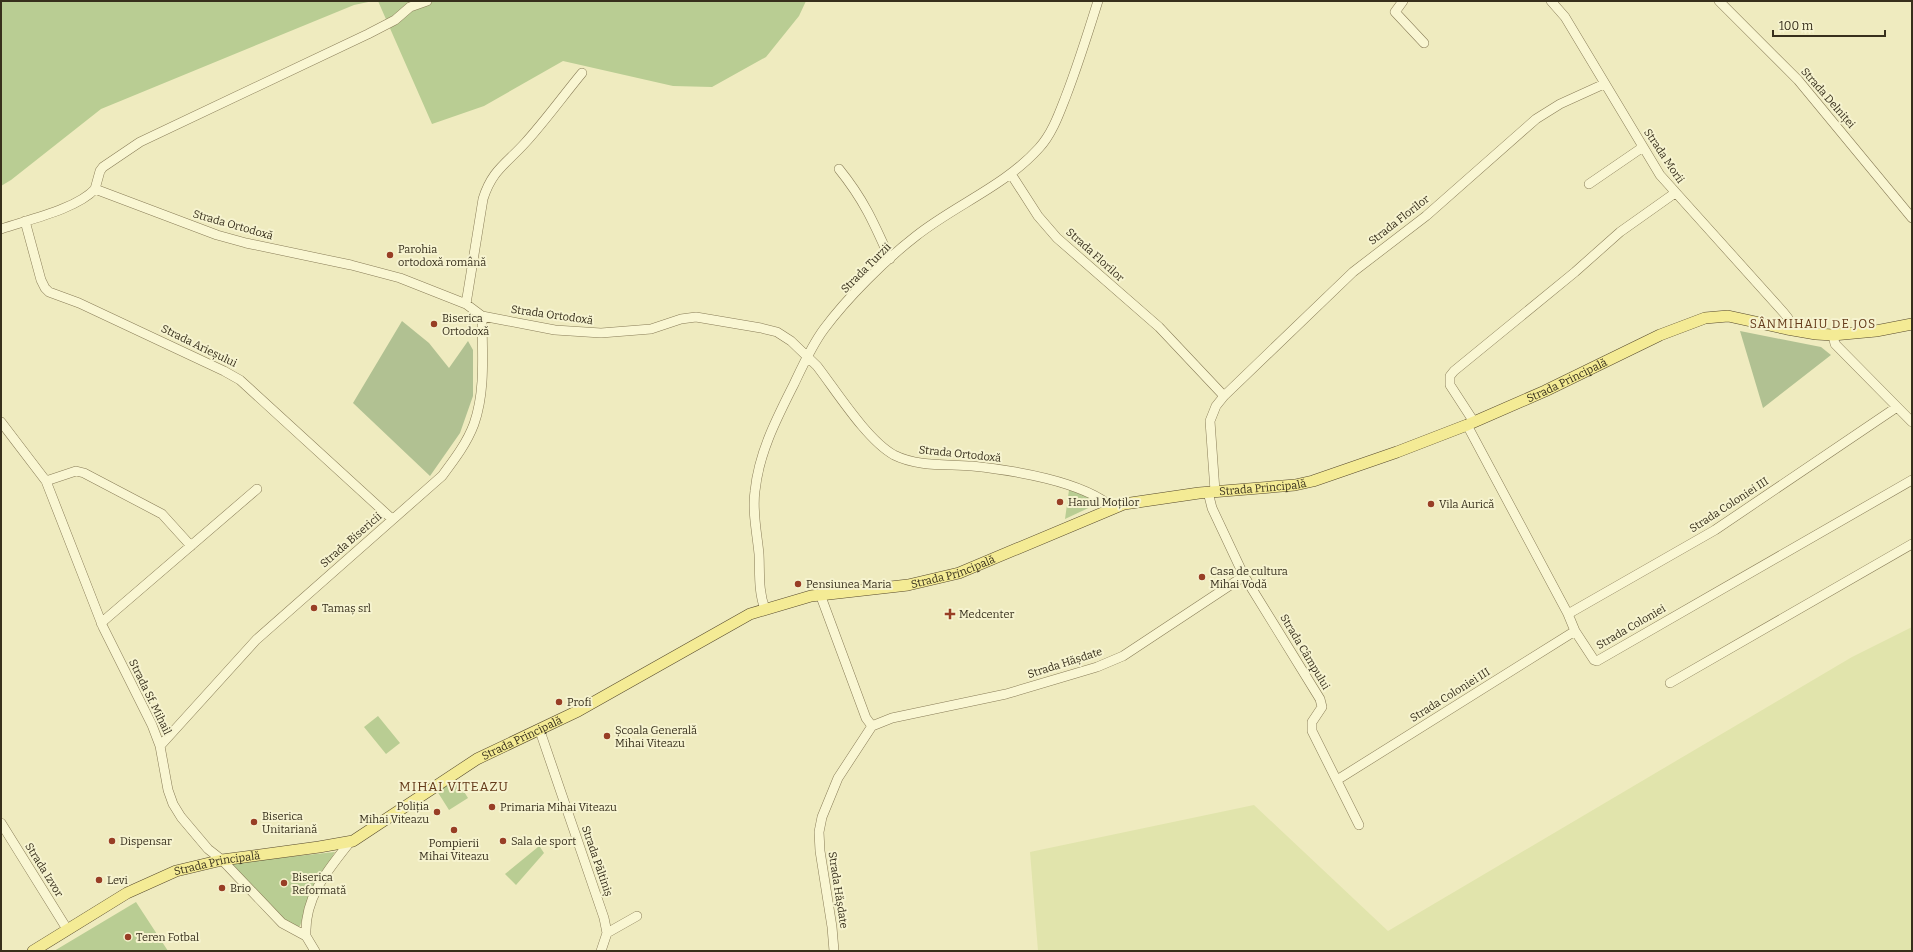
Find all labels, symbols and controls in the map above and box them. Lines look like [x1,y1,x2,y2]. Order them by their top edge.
scale bar [1773,12,1885,38]
text: 100 m [1779,19,1814,33]
street label: Strada Delniței [1798,65,1858,131]
street label: Strada Morii [1641,126,1687,186]
street label: Strada Florilor [1366,192,1432,248]
street label: Strada Ortodoxă [191,207,275,243]
street label: Strada Florilor [1063,226,1127,284]
street label: Strada Turzii [838,240,894,296]
place label: Parohia ortodoxă română [398,243,486,269]
marker: Parohia ortodoxă română [385,250,395,260]
street label: Strada Ortodoxă [510,303,594,327]
place label: Biserica Ortodoxă [442,312,489,338]
district label: SÂNMIHAIU DE JOS [1750,316,1876,331]
marker: Biserica Ortodoxă [429,319,439,329]
street label: Strada Arieșului [159,322,240,370]
street label: Strada Principală [1524,355,1609,405]
street label: Strada Ortodoxă [918,443,1002,465]
street label: Strada Coloniei III [1687,475,1771,535]
street label: Strada Principală [1219,476,1307,498]
place label: Hanul Moților [1068,496,1139,509]
marker: Hanul Moților [1055,497,1065,507]
place label: Vila Aurică [1439,498,1494,511]
marker: Vila Aurică [1426,499,1436,509]
street label: Strada Bisericii [318,509,385,570]
street label: Strada Principală [910,552,997,591]
place label: Casa de cultura Mihai Vodă [1210,565,1288,591]
marker: Casa de cultura Mihai Vodă [1197,572,1207,582]
place label: Pensiunea Maria [806,578,891,591]
marker: Pensiunea Maria [793,579,803,589]
place label: Tamaș srl [322,602,371,615]
street label: Strada Coloniei [1594,602,1669,652]
marker: Tamaș srl [309,603,319,613]
marker: Medcenter [944,608,956,620]
place label: Medcenter [959,608,1014,621]
street label: Strada Câmpului [1277,612,1333,693]
street label: Strada Hășdate [1026,645,1104,681]
street label: Strada Sf. Mihail [126,657,174,737]
street label: Strada Coloniei III [1408,665,1492,725]
place label: Profi [567,696,592,709]
marker: Profi [554,697,564,707]
street label: Strada Principală [479,713,564,762]
place label: Școala Generală Mihai Viteazu [615,724,697,750]
marker: Școala Generală Mihai Viteazu [602,731,612,741]
district label: MIHAI VITEAZU [399,779,509,794]
place label: Poliția Mihai Viteazu [359,800,429,826]
place label: Primaria Mihai Viteazu [500,801,617,814]
marker: Primaria Mihai Viteazu [487,802,497,812]
marker: Poliția Mihai Viteazu [432,807,442,817]
place label: Biserica Unitariană [262,810,317,836]
marker: Biserica Unitariană [249,817,259,827]
street label: Strada Păltiniș [579,824,615,898]
marker: Pompierii Mihai Viteazu [449,825,459,835]
place label: Dispensar [120,835,172,848]
place label: Sala de sport [511,835,576,848]
marker: Dispensar [107,836,117,846]
marker: Sala de sport [498,836,508,846]
place label: Pompierii Mihai Viteazu [419,837,489,863]
street label: Strada Izvor [22,841,66,900]
street label: Strada Principală [173,848,261,878]
street label: Strada Hășdate [825,851,851,929]
place label: Biserica Reformată [292,871,346,897]
place label: Levi [107,874,128,887]
marker: Levi [94,875,104,885]
marker: Biserica Reformată [279,878,289,888]
place label: Brio [230,882,251,895]
marker: Brio [217,883,227,893]
place label: Teren Fotbal [136,931,199,944]
marker: Teren Fotbal [123,932,133,942]

